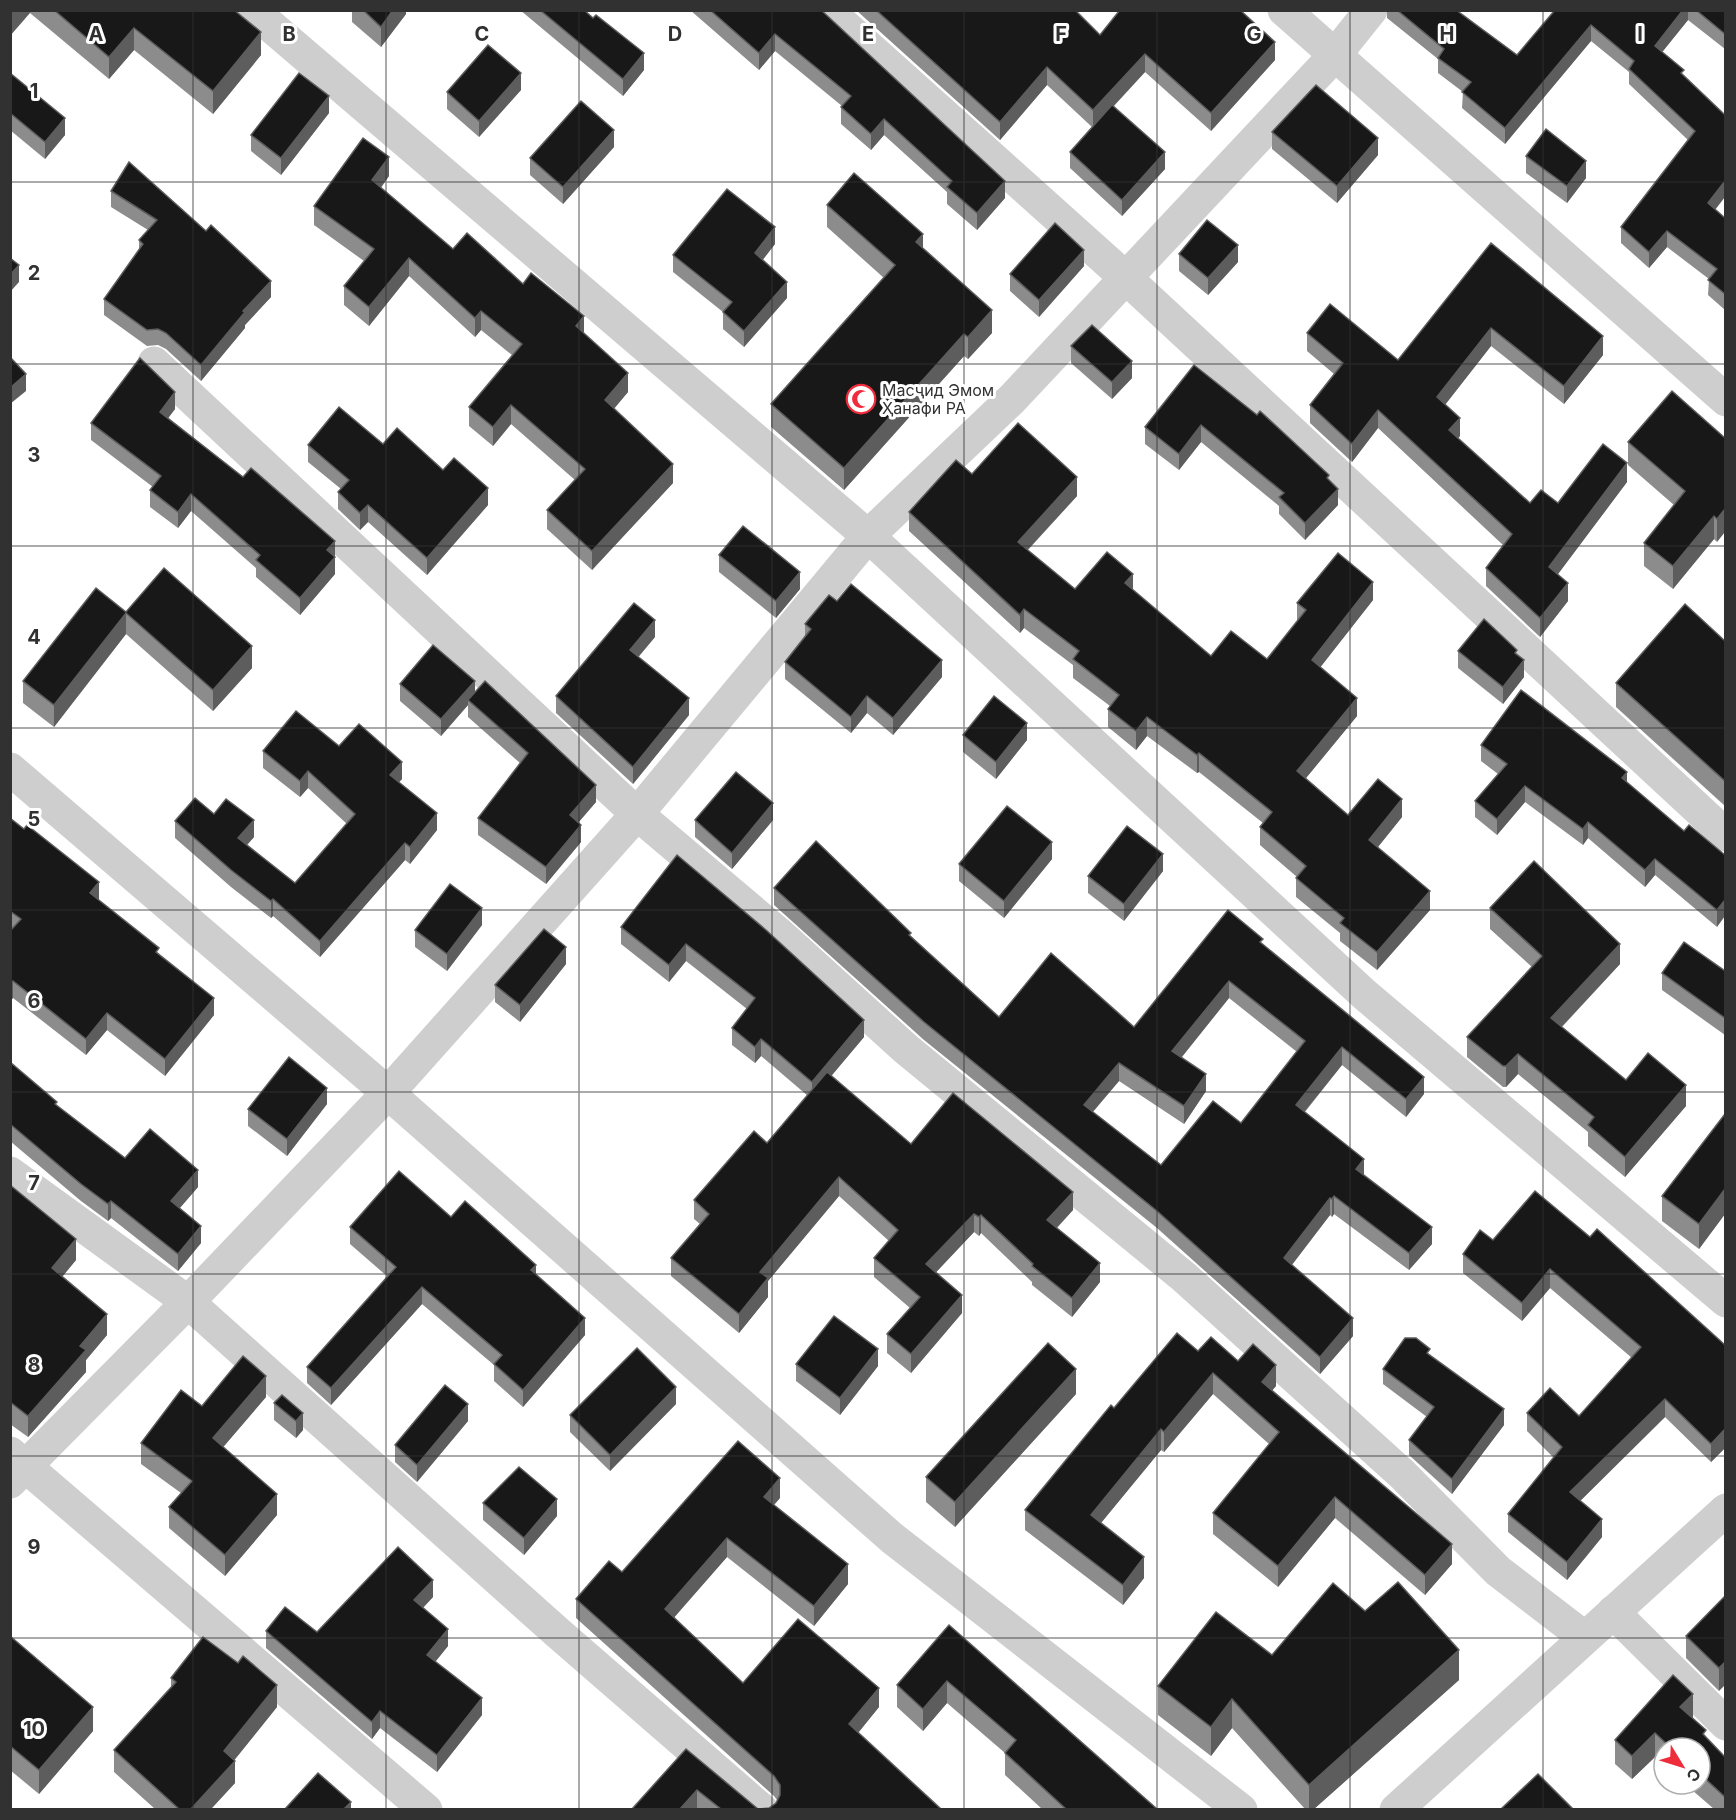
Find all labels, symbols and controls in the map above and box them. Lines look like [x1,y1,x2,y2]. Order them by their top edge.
text: A [89,22,104,46]
text: B [282,22,296,46]
text: C [475,22,489,46]
text: D [668,22,682,46]
text: E [862,22,874,46]
text: F [1055,22,1067,46]
text: G [1246,22,1262,46]
text: H [1440,22,1454,46]
text: I [1637,22,1643,46]
text: 1 [30,79,38,103]
text: 2 [28,261,40,285]
place label: Масҷид Эмом Ҳанафи РА [882,380,994,418]
mosque icon: Масҷид Эмом Ҳанафи РА [845,383,877,415]
text: 3 [28,443,40,467]
text: 4 [27,625,41,649]
text: 5 [28,807,40,831]
text: 6 [28,989,41,1013]
text: 7 [28,1171,40,1195]
text: 8 [27,1353,41,1377]
text: 9 [28,1535,41,1559]
text: 10 [23,1717,45,1741]
north arrow [1652,1736,1712,1796]
text: С [1682,1764,1705,1786]

